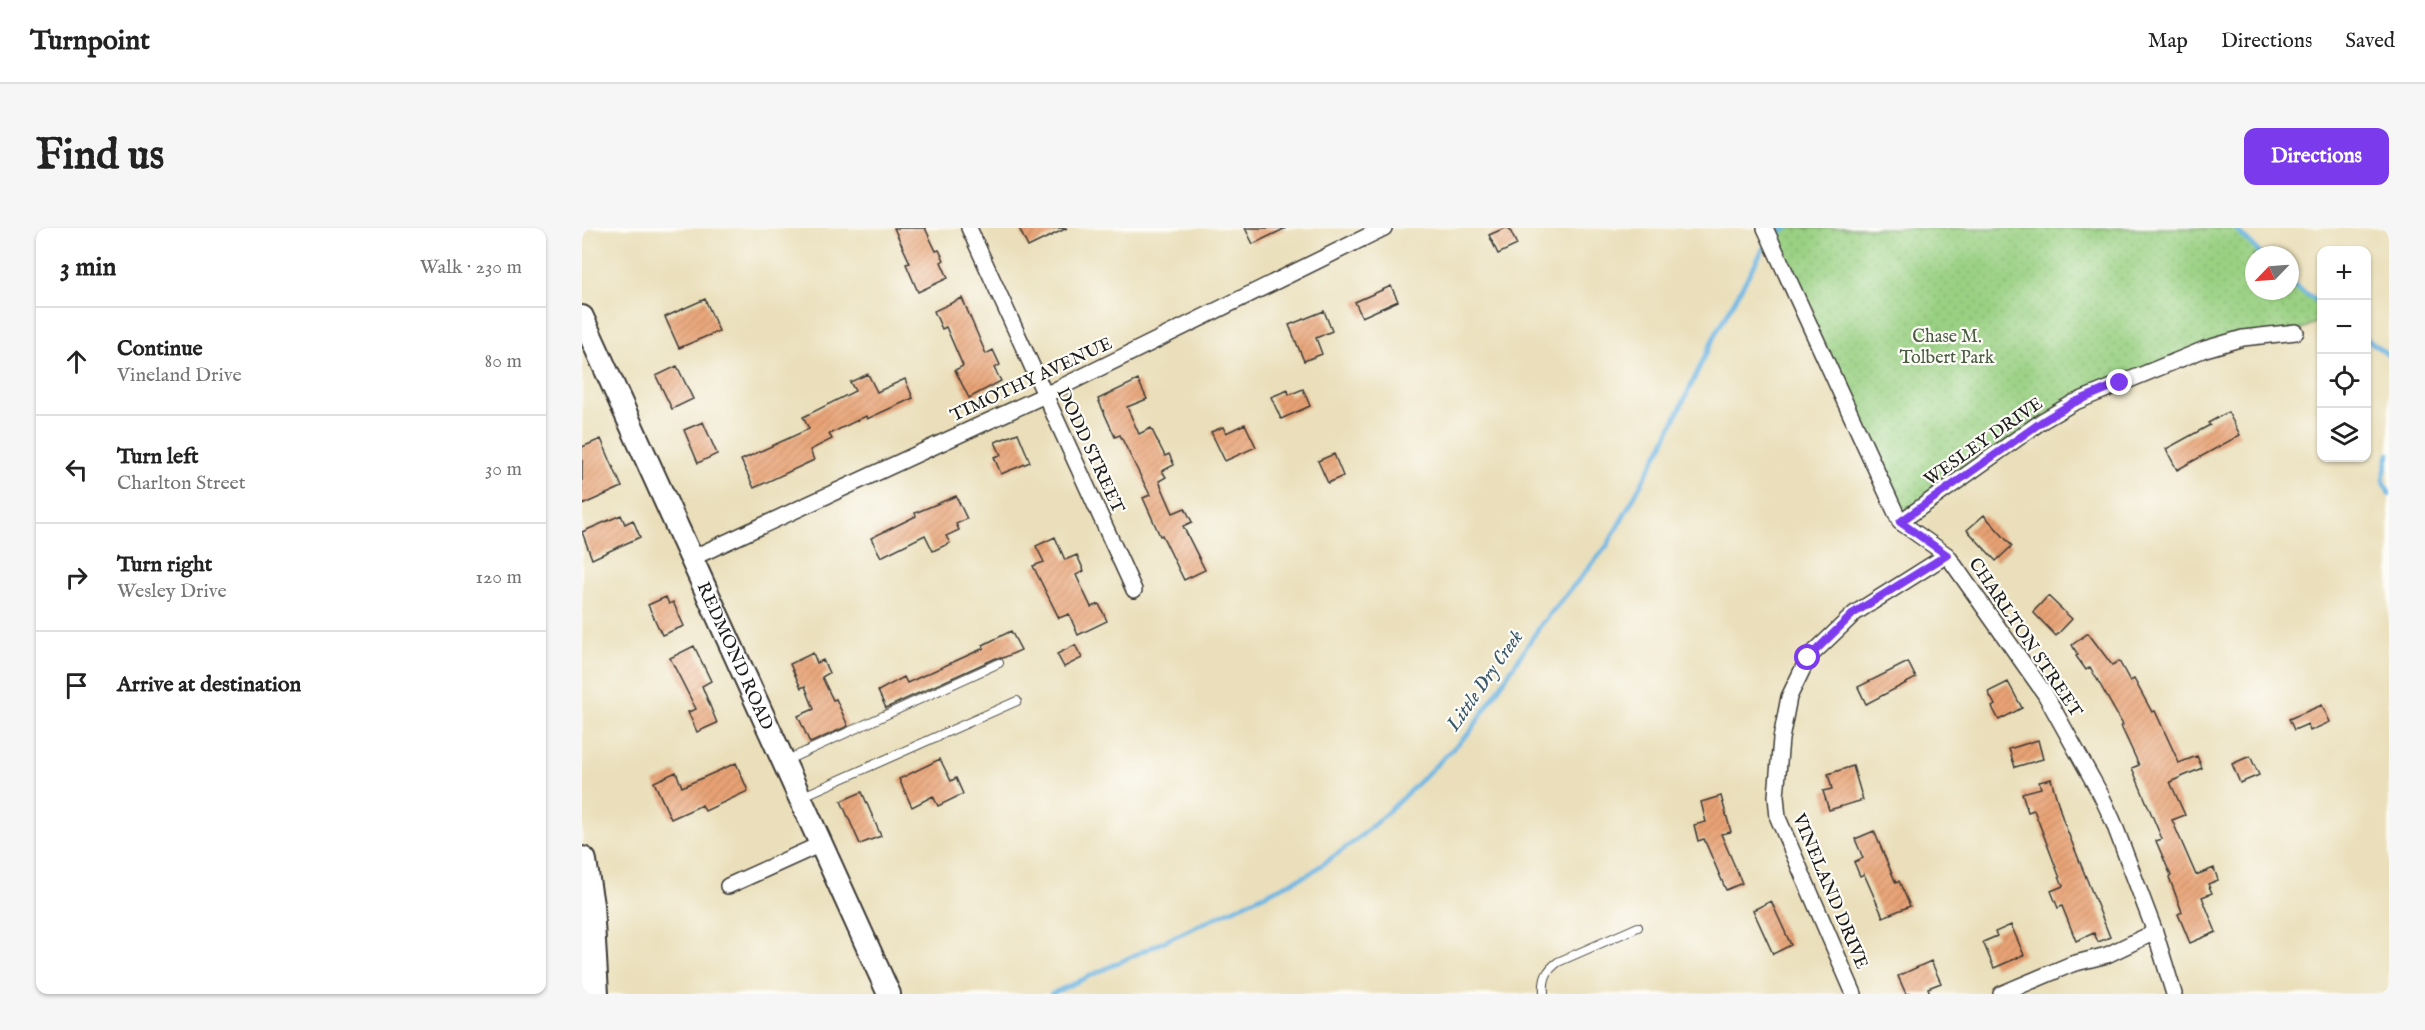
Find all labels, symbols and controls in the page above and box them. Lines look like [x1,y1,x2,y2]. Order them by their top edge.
text: Turnpoint [30,24,150,59]
text: Map [2148,28,2188,55]
text: Directions [2221,28,2312,55]
text: Saved [2345,28,2395,55]
button: Directions [2244,128,2389,185]
text: Find us [36,130,164,183]
north arrow [2245,246,2299,300]
map controls [2317,246,2371,462]
button: + [2317,246,2371,300]
text: 3 min [60,251,116,284]
text: Walk · 230 m [420,255,522,280]
button: − [2317,300,2371,354]
park label: Chase M. Tolbert Park [1900,326,1995,370]
street label: TIMOTHY AVENUE [947,333,1116,428]
text: Continue [117,335,203,363]
icon: ahead [60,345,93,378]
text: 80 m [485,349,522,374]
button: locate [2317,354,2371,408]
text: Vineland Drive [117,363,242,388]
route end [2106,369,2132,395]
street label: DODD STREET [1051,384,1129,517]
street label: WESLEY DRIVE [1920,393,2048,492]
button: layers [2317,408,2371,462]
text: Turn left [117,443,199,471]
icon: left [60,453,93,486]
text: 30 m [485,457,522,482]
text: Charlton Street [117,471,246,496]
text: Turn right [117,551,212,579]
street label: CHARLTON STREET [1963,554,2087,722]
icon: right [60,561,93,594]
text: 120 m [476,565,522,590]
text: Wesley Drive [117,579,227,604]
street label: REDMOND ROAD [691,579,778,734]
water label: Little Dry Creek [1441,626,1529,737]
route start [1794,644,1820,670]
icon: arrive [60,669,93,702]
text: Arrive at destination [117,671,301,699]
street label: VINELAND DRIVE [1786,810,1873,973]

